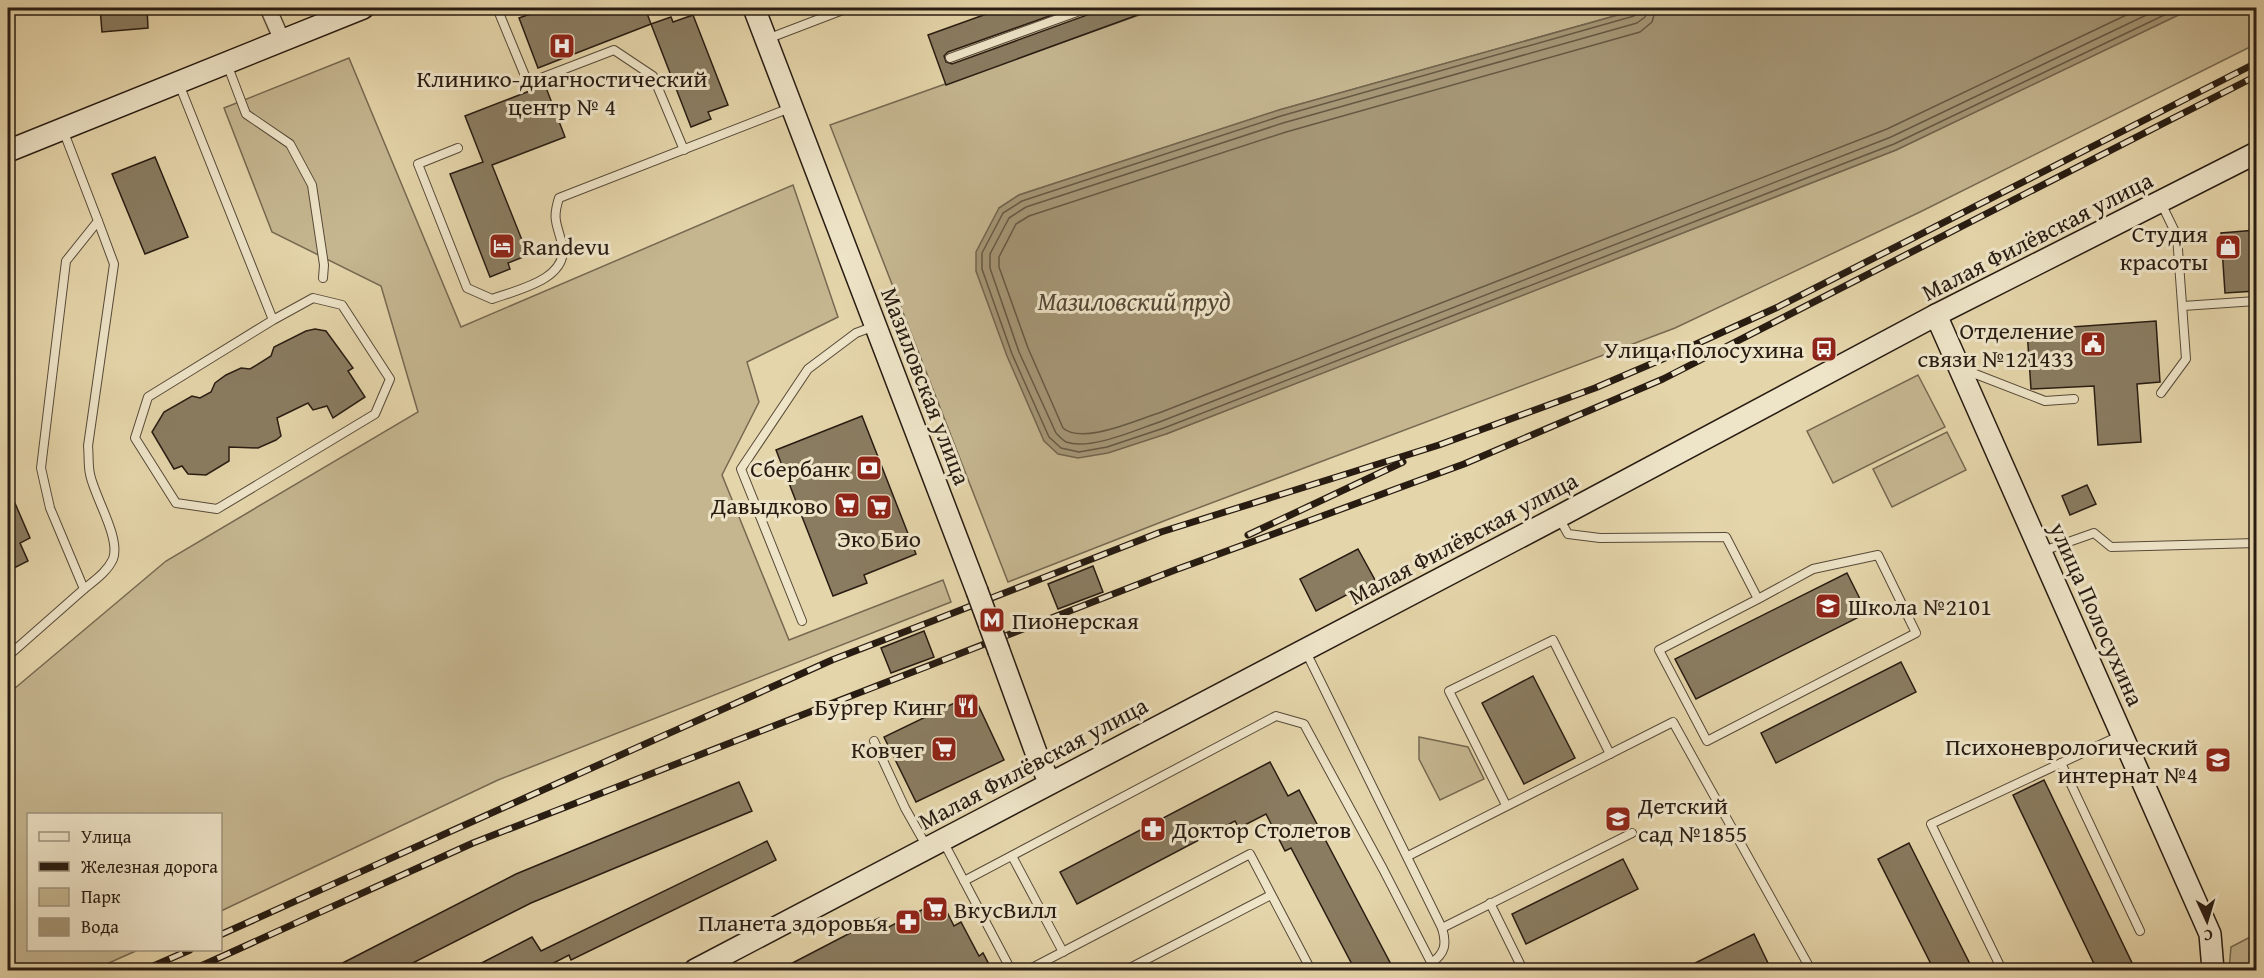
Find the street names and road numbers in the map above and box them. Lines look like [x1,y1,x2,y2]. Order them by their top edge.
street label: Малая Филёвская улица [1915,162,2159,310]
street label: Мазиловская улица [872,282,980,490]
street label: Малая Филёвская улица [1342,462,1584,613]
street label: улица Полосухина [2040,516,2153,712]
street label: Малая Филёвская улица [912,687,1154,838]

